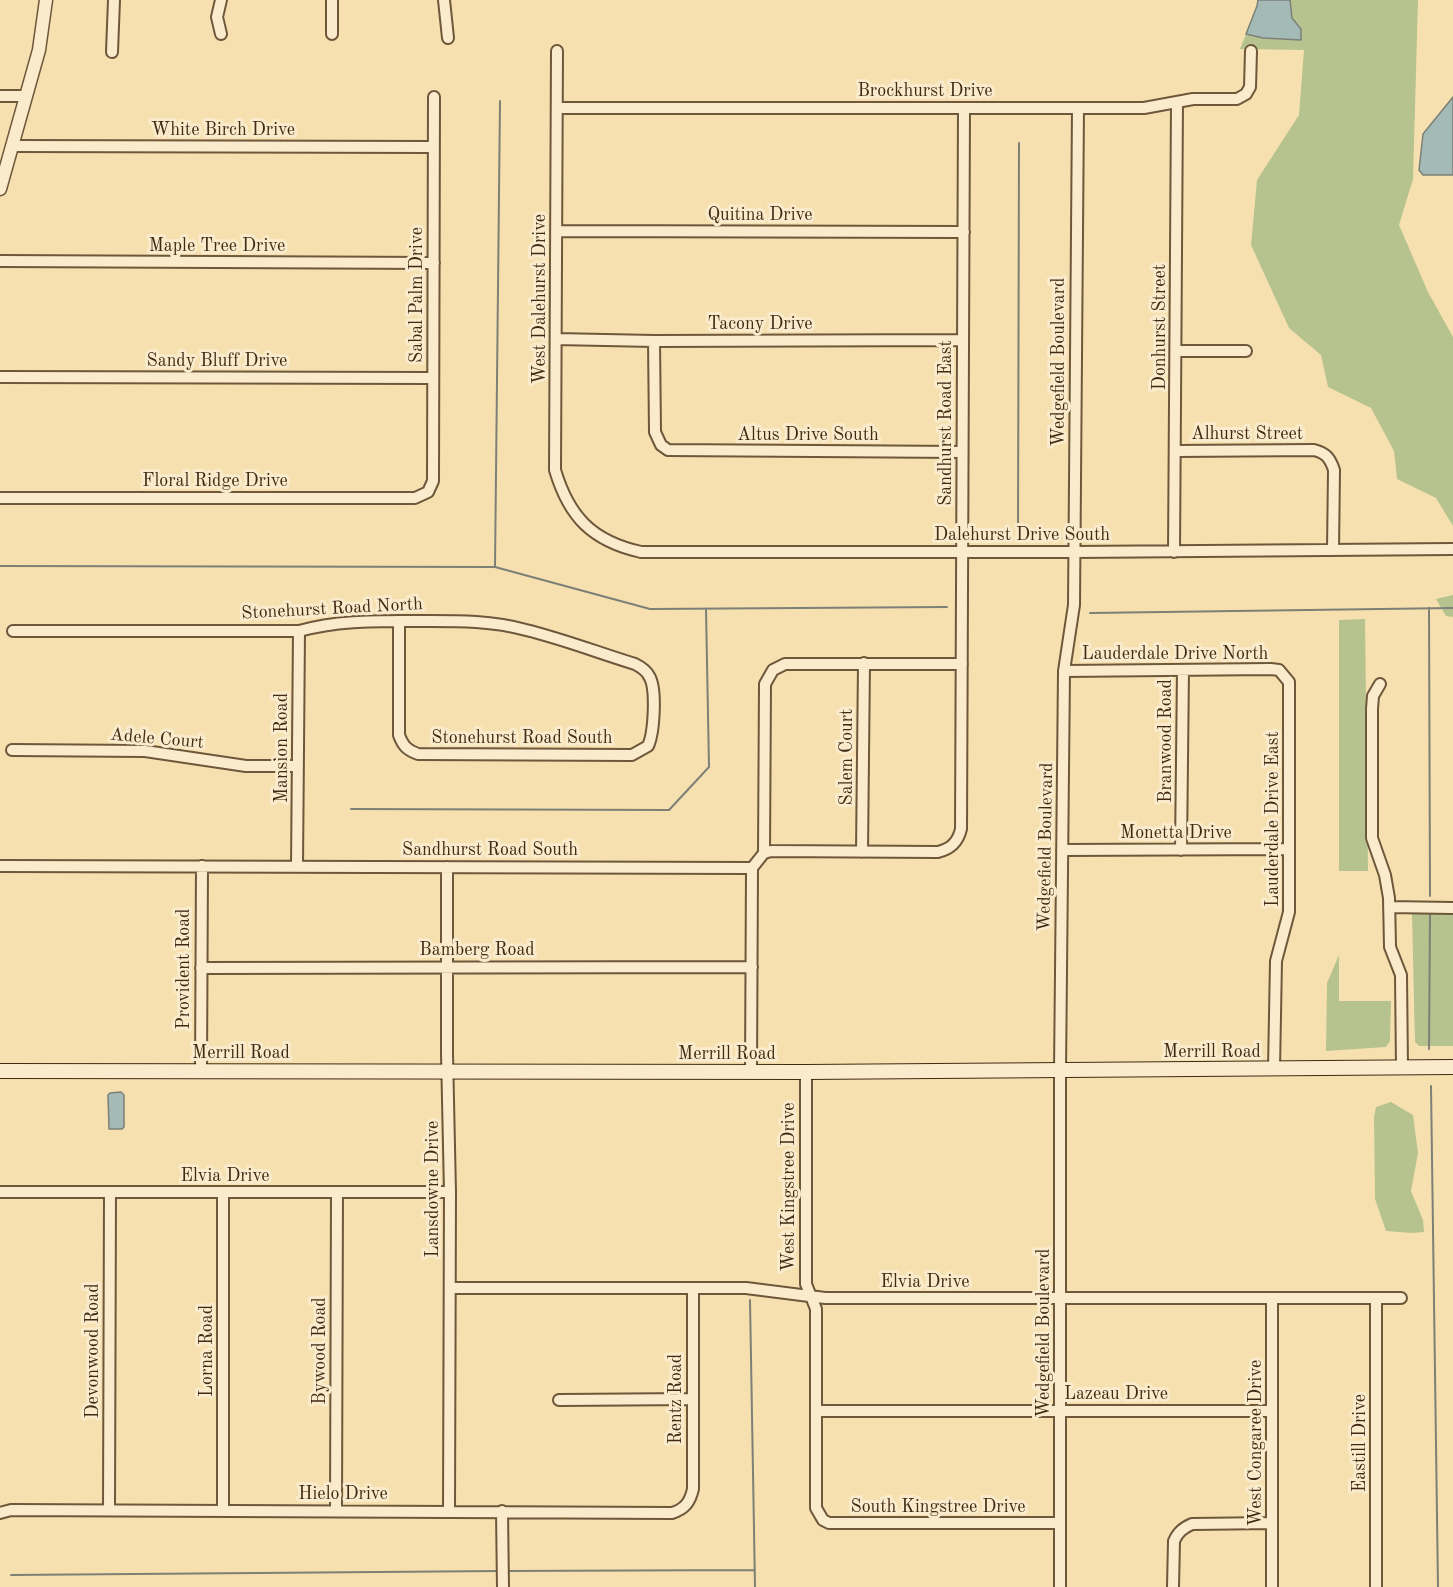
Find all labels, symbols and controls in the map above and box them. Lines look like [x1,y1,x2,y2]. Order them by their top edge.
street label: Brockhurst Drive [857,80,993,102]
street label: White Birch Drive [151,119,295,141]
street label: Quitina Drive [707,204,813,226]
street label: West Dalehurst Drive [529,214,551,384]
street label: Sabal Palm Drive [406,227,428,363]
street label: Maple Tree Drive [149,235,285,257]
street label: Donhurst Street [1149,264,1171,390]
street label: Wedgefield Boulevard [1048,277,1070,447]
street label: Tacony Drive [707,313,813,335]
street label: Sandhurst Road East [935,340,957,506]
street label: Sandy Bluff Drive [147,350,287,372]
street label: Alhurst Street [1191,423,1303,445]
street label: Altus Drive South [737,424,879,446]
street label: Floral Ridge Drive [142,470,288,492]
street label: Dalehurst Drive South [934,524,1110,546]
street label: Stonehurst Road North [241,593,423,625]
street label: Lauderdale Drive North [1082,643,1268,665]
street label: Branwood Road [1155,679,1177,803]
street label: Mansion Road [271,693,293,803]
street label: Salem Court [836,709,858,805]
street label: Adele Court [109,724,205,754]
street label: Stonehurst Road South [431,727,613,749]
street label: Lauderdale Drive East [1262,731,1284,907]
street label: Wedgefield Boulevard [1034,762,1058,932]
street label: Monetta Drive [1120,822,1232,844]
street label: Sandhurst Road South [402,839,578,861]
street label: Provident Road [173,908,195,1030]
street label: Bamberg Road [419,939,535,961]
street label: Merrill Road [1163,1041,1261,1063]
street label: Merrill Road [192,1042,290,1064]
street label: Merrill Road [678,1043,776,1065]
street label: West Kingstree Drive [778,1102,800,1272]
street label: Lansdowne Drive [422,1121,444,1257]
street label: Elvia Drive [181,1165,269,1187]
street label: Wedgefield Boulevard [1033,1248,1055,1418]
street label: Elvia Drive [881,1271,969,1293]
street label: Devonwood Road [82,1283,104,1419]
street label: Bywood Road [309,1297,331,1405]
street label: Lorna Road [196,1305,218,1397]
street label: Rentz Road [665,1354,687,1444]
street label: West Congaree Drive [1245,1360,1267,1526]
street label: Lazeau Drive [1064,1383,1168,1405]
street label: Eastill Drive [1349,1394,1371,1492]
street label: Hielo Drive [298,1483,388,1505]
street label: South Kingstree Drive [850,1496,1026,1518]

